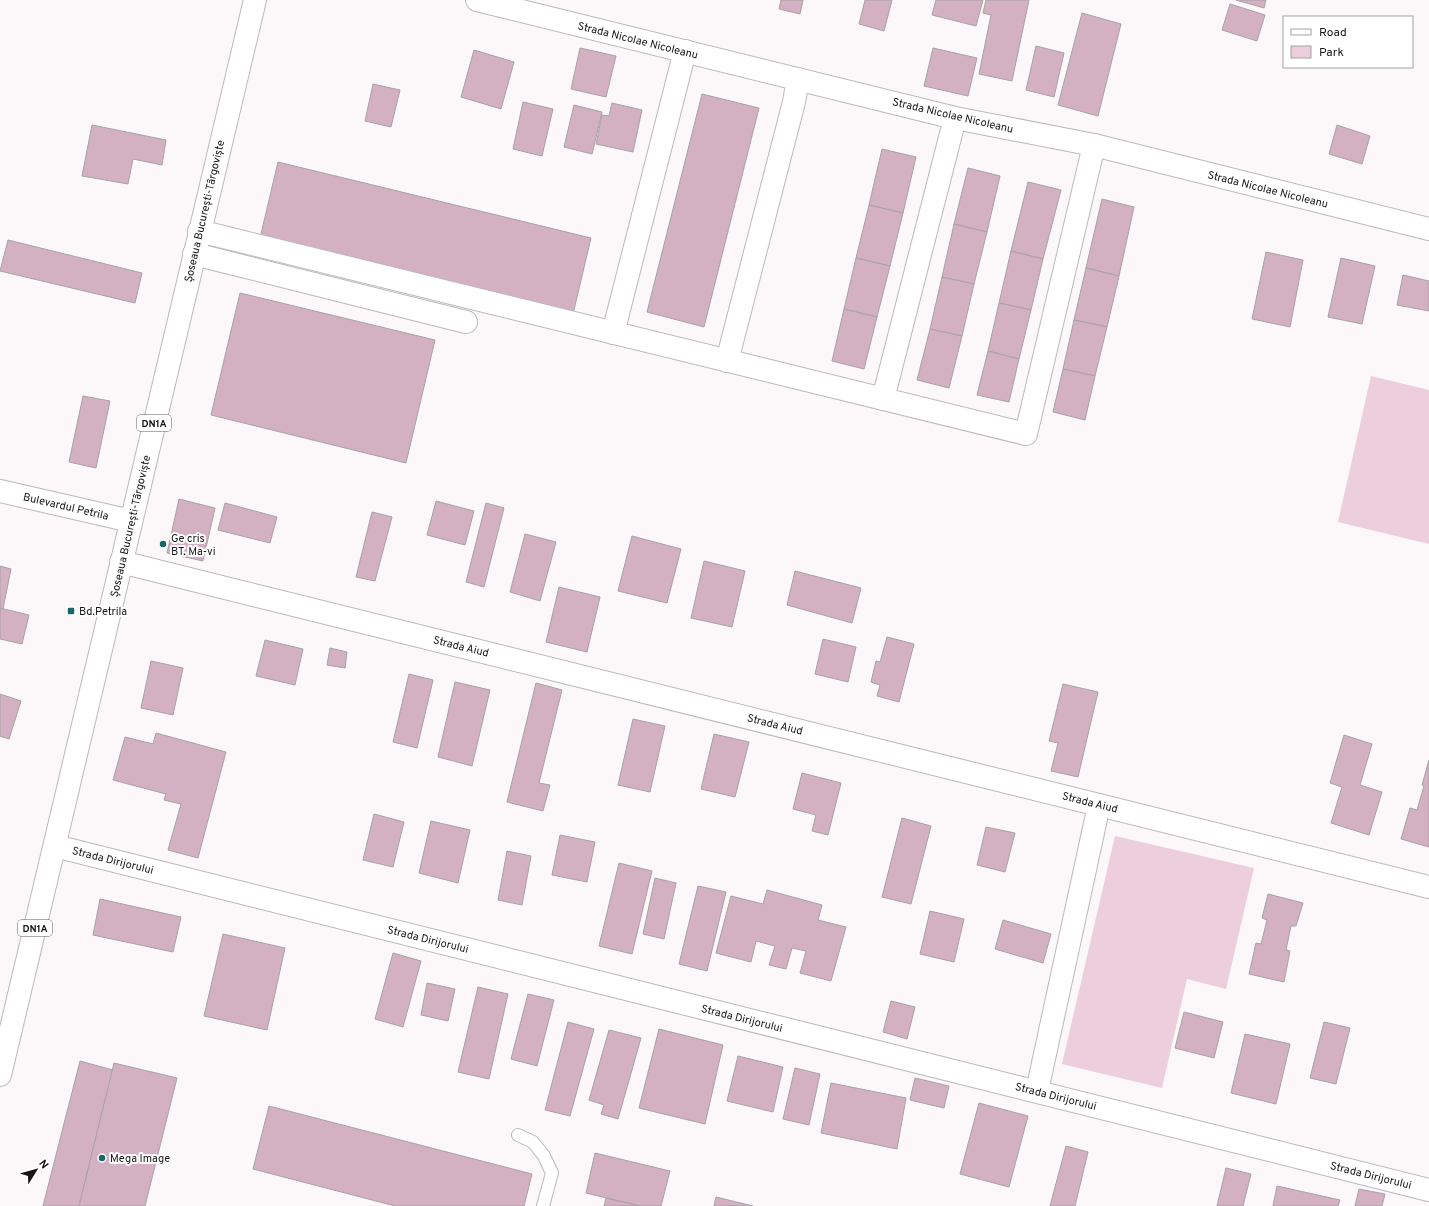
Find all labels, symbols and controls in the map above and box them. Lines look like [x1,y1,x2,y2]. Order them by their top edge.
legend [1283,16,1413,68]
street label: Strada Nicolae Nicoleanu [576,19,700,63]
text: Road [1319,25,1347,41]
text: Park [1319,45,1344,61]
street label: Strada Nicolae Nicoleanu [891,95,1015,137]
street label: Șoseaua București-Târgoviște [182,139,228,284]
street label: Strada Nicolae Nicoleanu [1206,168,1330,212]
road number: DN1A [137,415,171,431]
street label: Șoseaua București-Târgoviște [108,454,154,599]
street label: Bulevardul Petrila [22,490,110,524]
place label: Ge cris BT. Ma-vi [171,532,216,559]
marker: Ge cris BT. Ma-vi [158,539,168,549]
place label: Bd.Petrila [79,605,127,619]
marker: Bd.Petrila [66,606,76,616]
street label: Strada Aiud [431,633,490,661]
street label: Strada Aiud [745,711,804,739]
street label: Strada Aiud [1060,789,1119,817]
street label: Strada Dirijorului [71,844,155,878]
road number: DN1A [18,920,52,936]
street label: Strada Dirijorului [386,923,470,957]
street label: Strada Dirijorului [700,1002,784,1036]
street label: Strada Dirijorului [1014,1080,1098,1114]
north arrow [16,1150,56,1190]
place label: Mega Image [110,1152,170,1166]
marker: Mega Image [97,1153,107,1163]
text: N [35,1157,51,1172]
street label: Strada Dirijorului [1329,1159,1413,1193]

